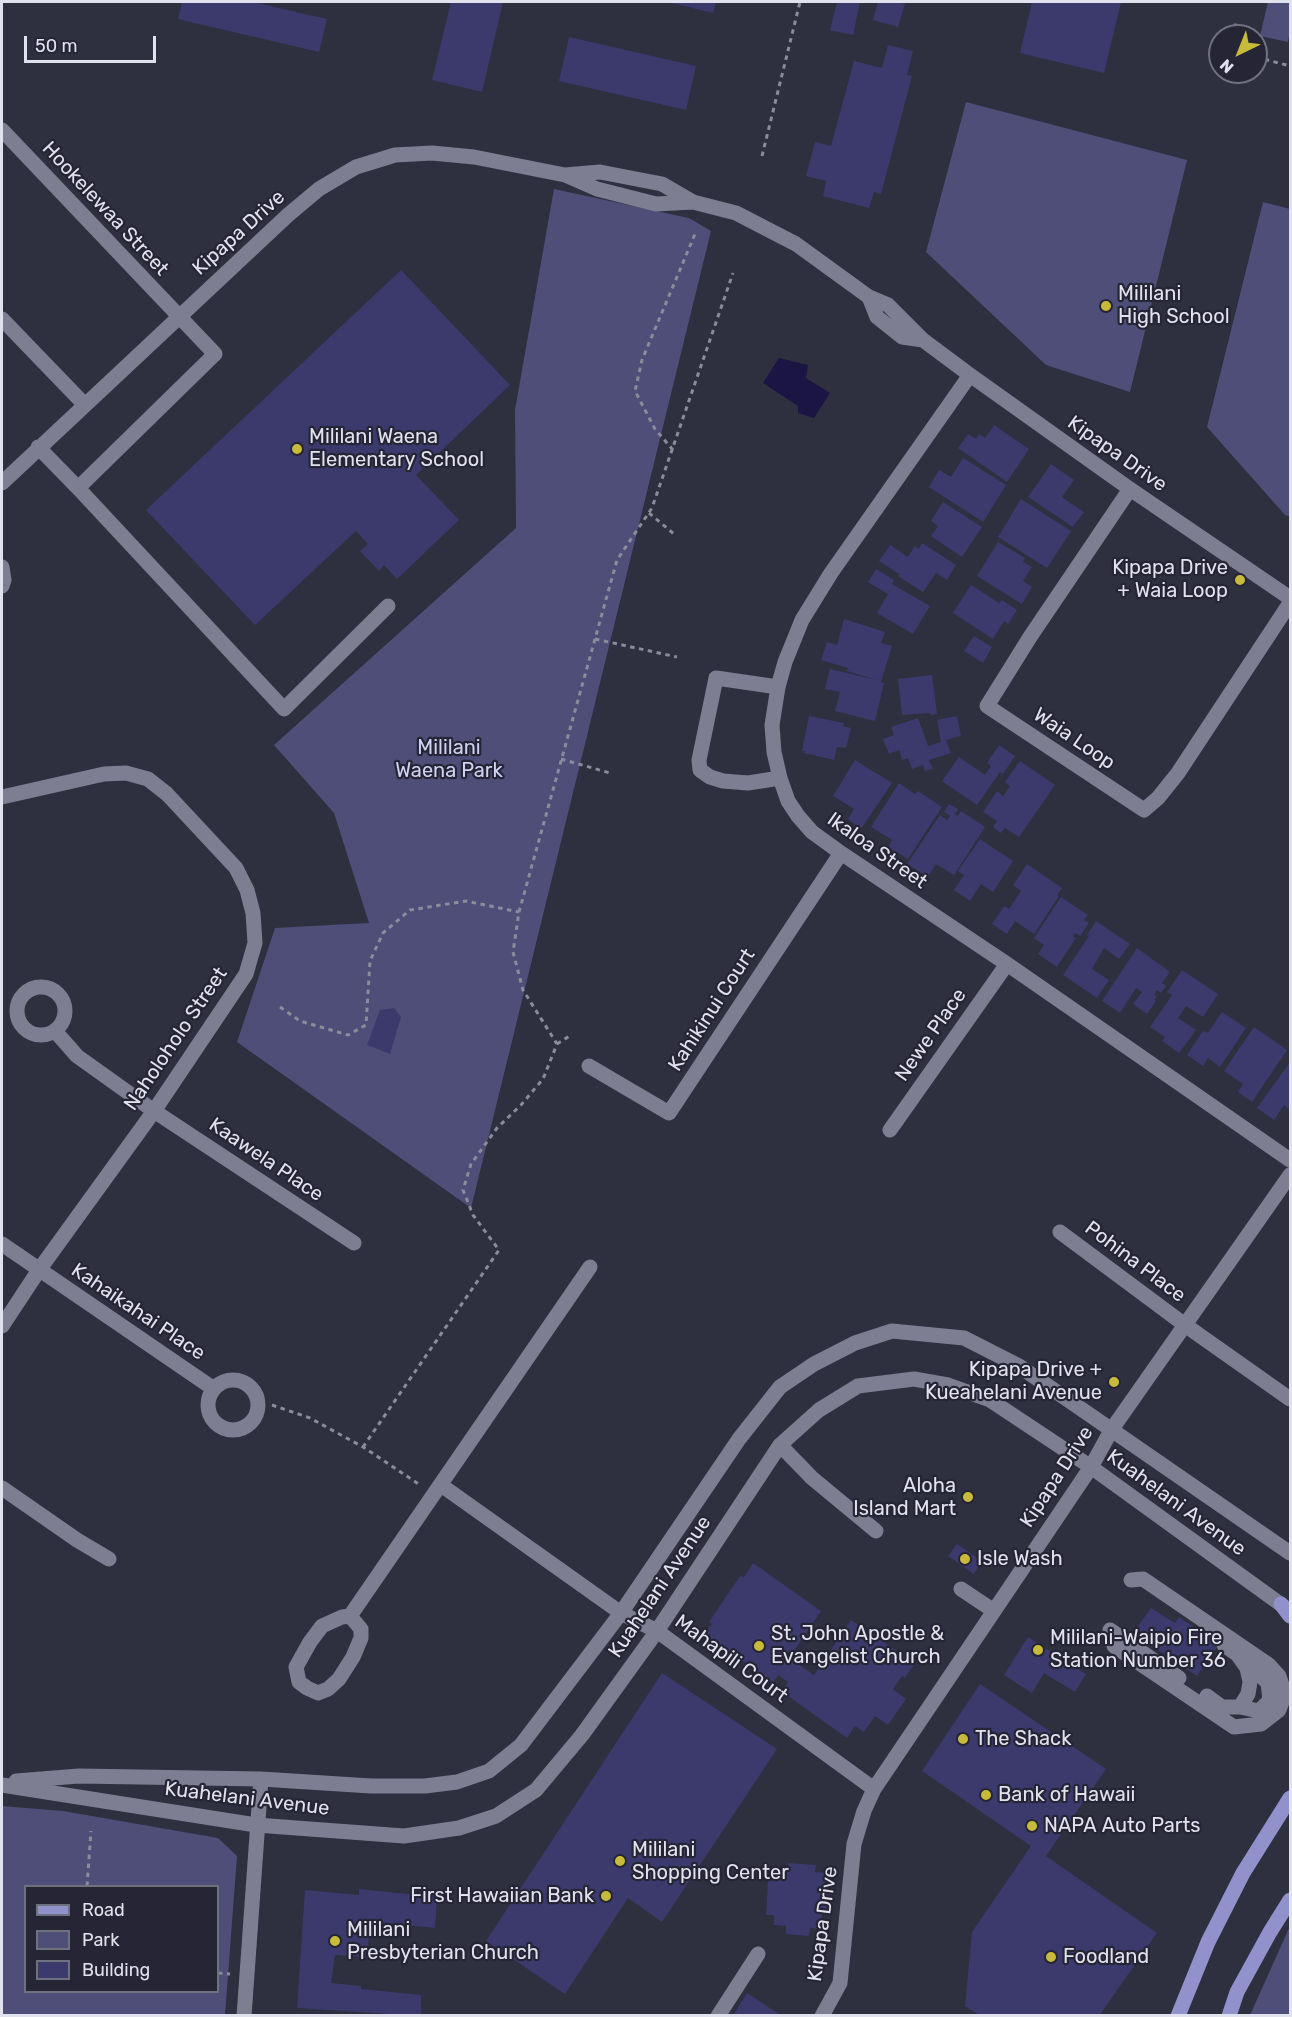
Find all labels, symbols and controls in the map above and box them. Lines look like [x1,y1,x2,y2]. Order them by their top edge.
scale bar [27,24,159,62]
north arrow [1208,24,1268,84]
text: 50 m [35,35,78,57]
text: N [1216,55,1237,77]
street label: Hookelewaa Street [37,137,173,281]
street label: Kipapa Drive [188,185,290,281]
place label: Mililani High School [1118,282,1230,329]
marker: Mililani High School [1099,299,1113,313]
street label: Kipapa Drive [1063,411,1171,497]
place label: Mililani Waena Elementary School [309,425,484,472]
marker: Mililani Waena Elementary School [290,442,304,456]
place label: Kipapa Drive + Waia Loop [1112,556,1228,603]
marker: Kipapa Drive + Waia Loop [1233,573,1247,587]
street label: Waia Loop [1029,703,1119,775]
park label: Mililani Waena Park [395,736,503,783]
street label: Ikaloa Street [822,808,932,894]
street label: Kahikinui Court [663,944,761,1076]
street label: Naholoholo Street [119,963,233,1115]
street label: Newe Place [890,984,972,1086]
street label: Kaawela Place [204,1113,328,1207]
street label: Pohina Place [1080,1216,1190,1308]
street label: Kahaikahai Place [67,1258,209,1366]
place label: Kipapa Drive + Kueahelani Avenue [925,1358,1102,1405]
marker: Kipapa Drive + Kueahelani Avenue [1107,1375,1121,1389]
street label: Kipapa Drive [1015,1422,1099,1532]
street label: Kuahelani Avenue [1102,1445,1250,1561]
place label: Aloha Island Mart [853,1474,956,1521]
marker: Aloha Island Mart [961,1490,975,1504]
street label: Kuahelani Avenue [604,1512,716,1662]
place label: Isle Wash [977,1547,1063,1571]
marker: Isle Wash [958,1552,972,1566]
street label: Mahapili Court [670,1610,792,1708]
place label: St. John Apostle & Evangelist Church [771,1622,944,1669]
place label: Mililani-Waipio Fire Station Number 36 [1050,1626,1226,1673]
marker: St. John Apostle & Evangelist Church [752,1639,766,1653]
marker: Mililani-Waipio Fire Station Number 36 [1031,1643,1045,1657]
place label: The Shack [975,1727,1071,1751]
marker: The Shack [956,1732,970,1746]
street label: Kuahelani Avenue [163,1777,331,1821]
place label: Bank of Hawaii [998,1783,1135,1807]
marker: Bank of Hawaii [979,1788,993,1802]
place label: NAPA Auto Parts [1044,1814,1200,1838]
marker: NAPA Auto Parts [1025,1819,1039,1833]
place label: Mililani Shopping Center [632,1838,789,1885]
marker: Mililani Shopping Center [613,1854,627,1868]
street label: Kipapa Drive [803,1865,843,1983]
place label: First Hawaiian Bank [410,1884,594,1908]
legend [24,1885,219,1993]
marker: First Hawaiian Bank [599,1889,613,1903]
text: Road [82,1899,125,1921]
place label: Mililani Presbyterian Church [347,1918,539,1965]
text: Park [82,1929,119,1951]
marker: Mililani Presbyterian Church [328,1934,342,1948]
place label: Foodland [1063,1945,1149,1969]
marker: Foodland [1044,1950,1058,1964]
text: Building [82,1959,150,1981]

